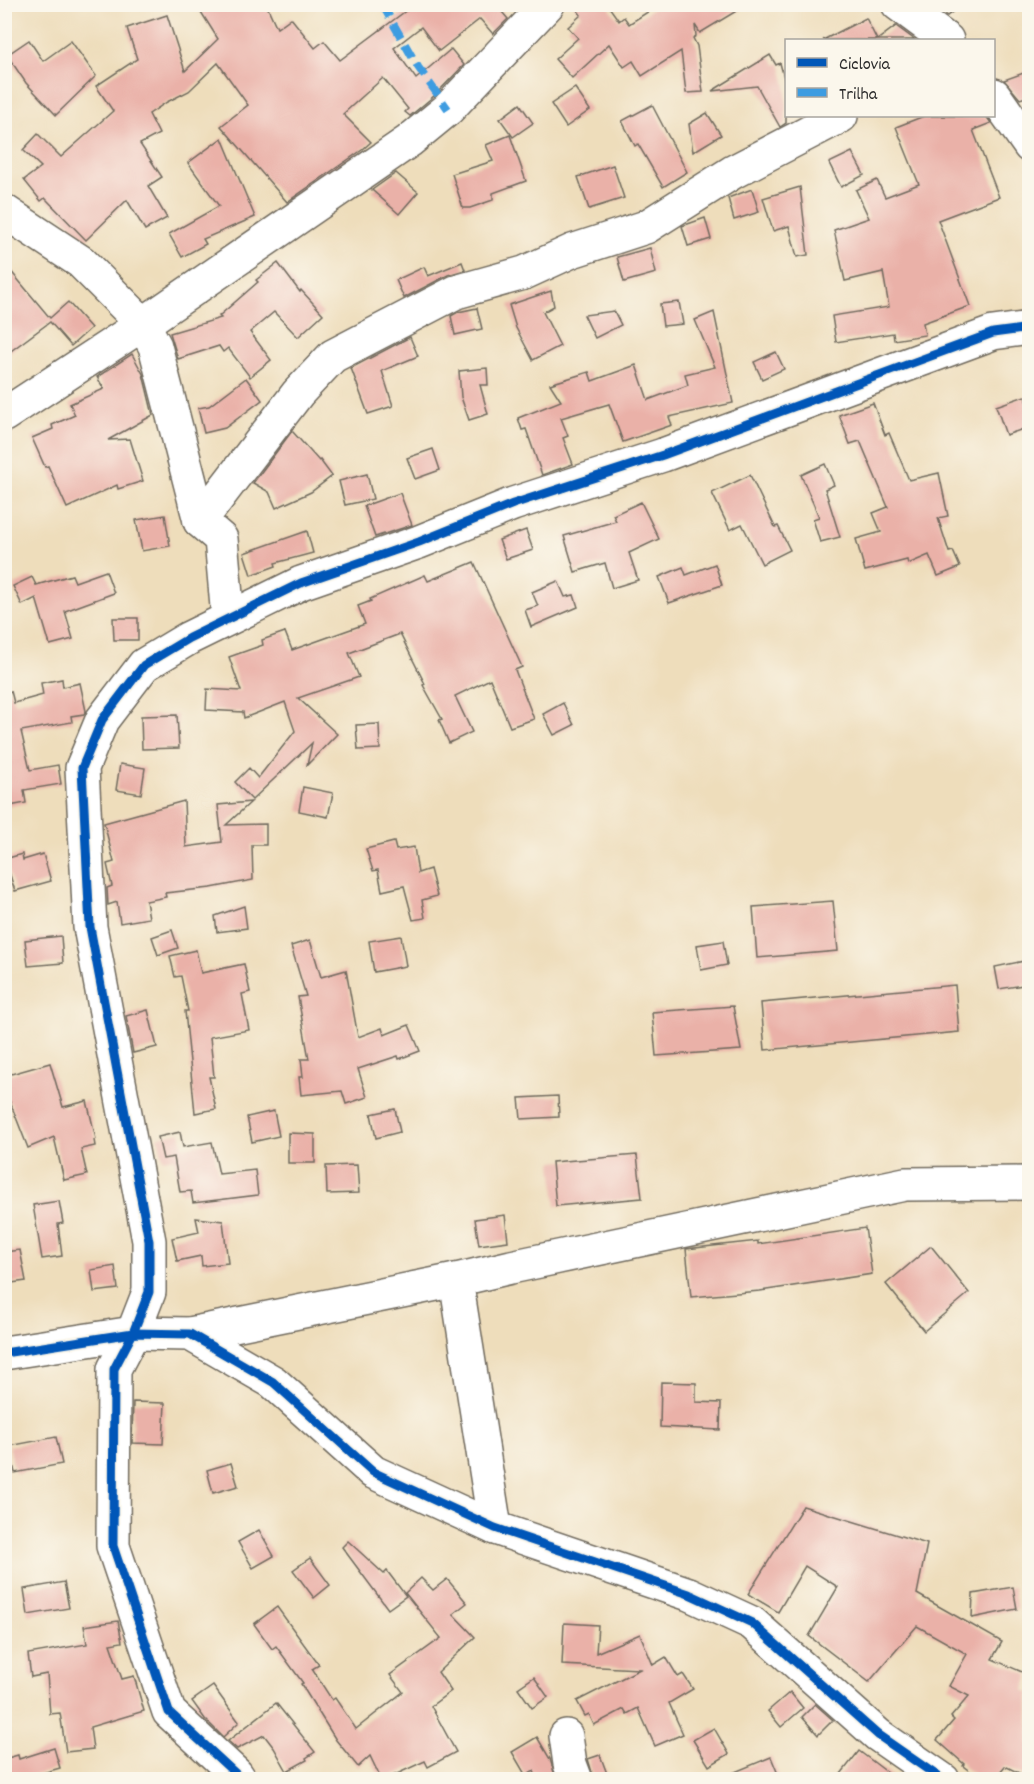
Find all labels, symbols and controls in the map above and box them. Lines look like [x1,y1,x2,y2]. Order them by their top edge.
legend [785,39,995,117]
text: Ciclovia [839,53,891,78]
text: Trilha [839,83,878,108]

